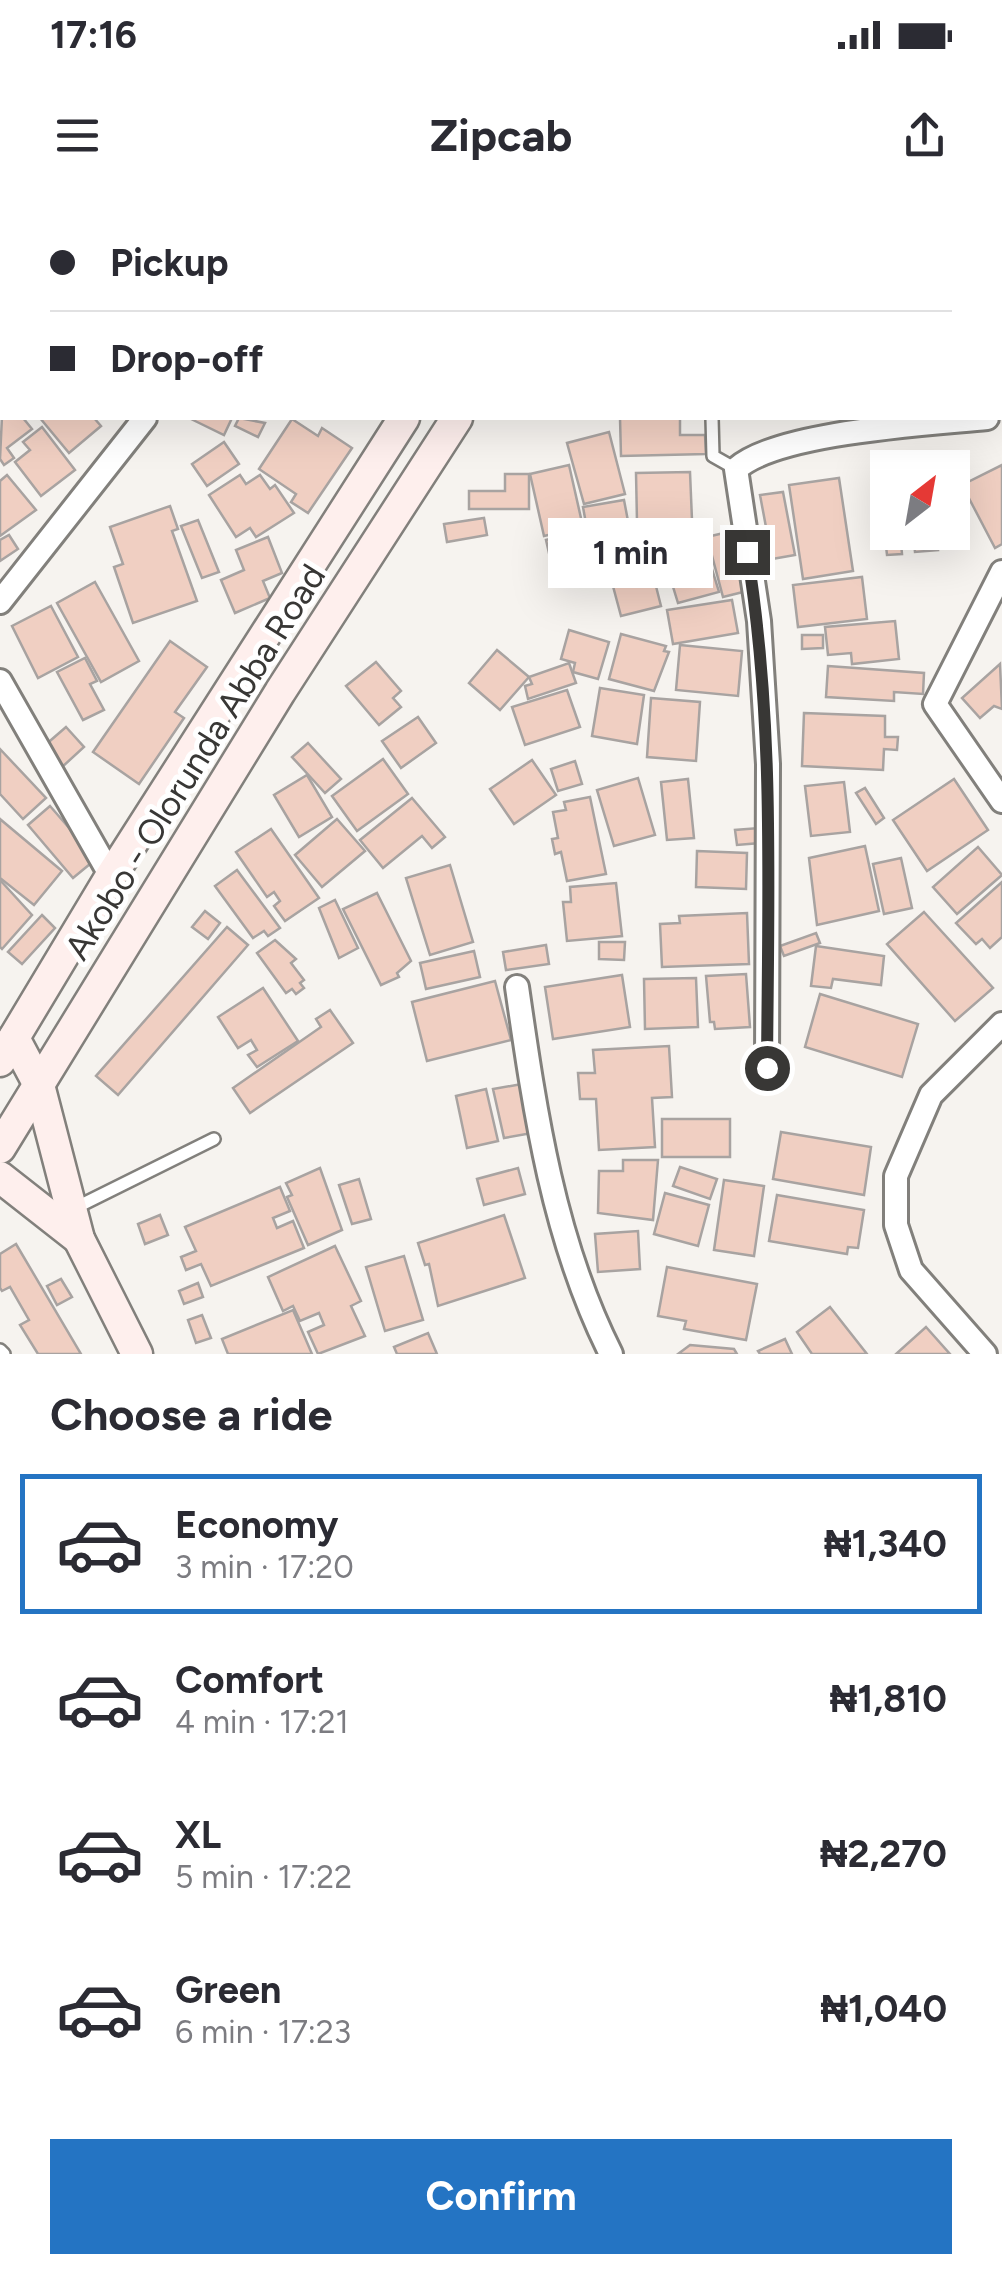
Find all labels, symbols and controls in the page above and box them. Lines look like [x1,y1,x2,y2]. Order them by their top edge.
text: 17:16 [50,12,137,58]
icon: menu [50,108,105,163]
text: Zipcab [430,108,572,162]
icon: share [897,108,952,163]
text: Pickup [110,240,228,286]
text: Drop-off [110,336,263,382]
north arrow [870,450,970,550]
map controls [870,450,970,550]
callout: 1 min [547,517,712,587]
route end [725,530,770,575]
text: 1 min [593,534,668,572]
street label: Akobo - Olorunda Abba Road [56,557,334,967]
route start [745,1046,790,1091]
text: Choose a ride [50,1387,332,1441]
icon: car [55,1499,145,1589]
text: Economy [175,1502,338,1548]
text: ₦1,340 [824,1521,947,1567]
text: 3 min · 17:20 [175,1548,354,1586]
icon: car [55,1654,145,1744]
text: Comfort [175,1657,324,1703]
text: ₦1,810 [830,1676,947,1722]
text: 4 min · 17:21 [175,1703,349,1741]
icon: car [55,1809,145,1899]
text: XL [175,1812,221,1858]
text: ₦2,270 [820,1831,947,1877]
text: 5 min · 17:22 [175,1858,352,1896]
icon: car [55,1964,145,2054]
text: Green [175,1967,281,2013]
text: ₦1,040 [820,1986,947,2032]
text: 6 min · 17:23 [175,2013,351,2051]
button: Confirm [50,2139,952,2254]

